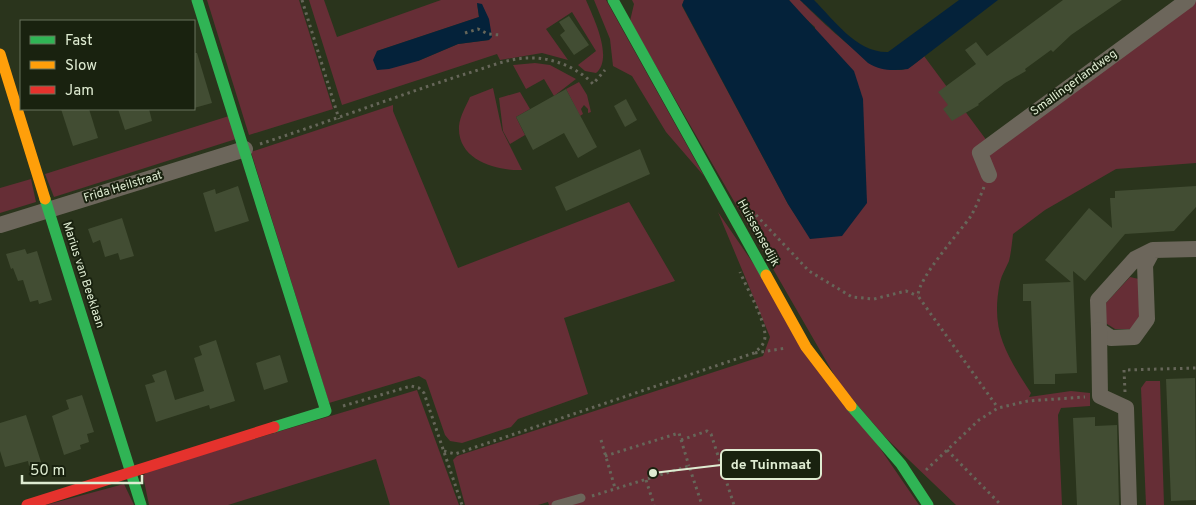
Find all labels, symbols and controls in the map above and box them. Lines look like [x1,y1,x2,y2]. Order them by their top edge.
legend [20,20,195,110]
text: Fast [65,32,93,51]
street label: Smallingerlandweg [1028,46,1120,120]
text: Slow [65,57,97,76]
text: Jam [65,82,94,101]
street label: Frida Heilstraat [82,167,164,207]
street label: Huissensedijk [733,197,783,269]
street label: Marius van Beeklaan [58,220,108,330]
callout: de Tuinmaat [721,450,821,479]
scale bar [22,452,142,484]
text: de Tuinmaat [731,457,811,474]
text: 50 m [30,462,65,481]

